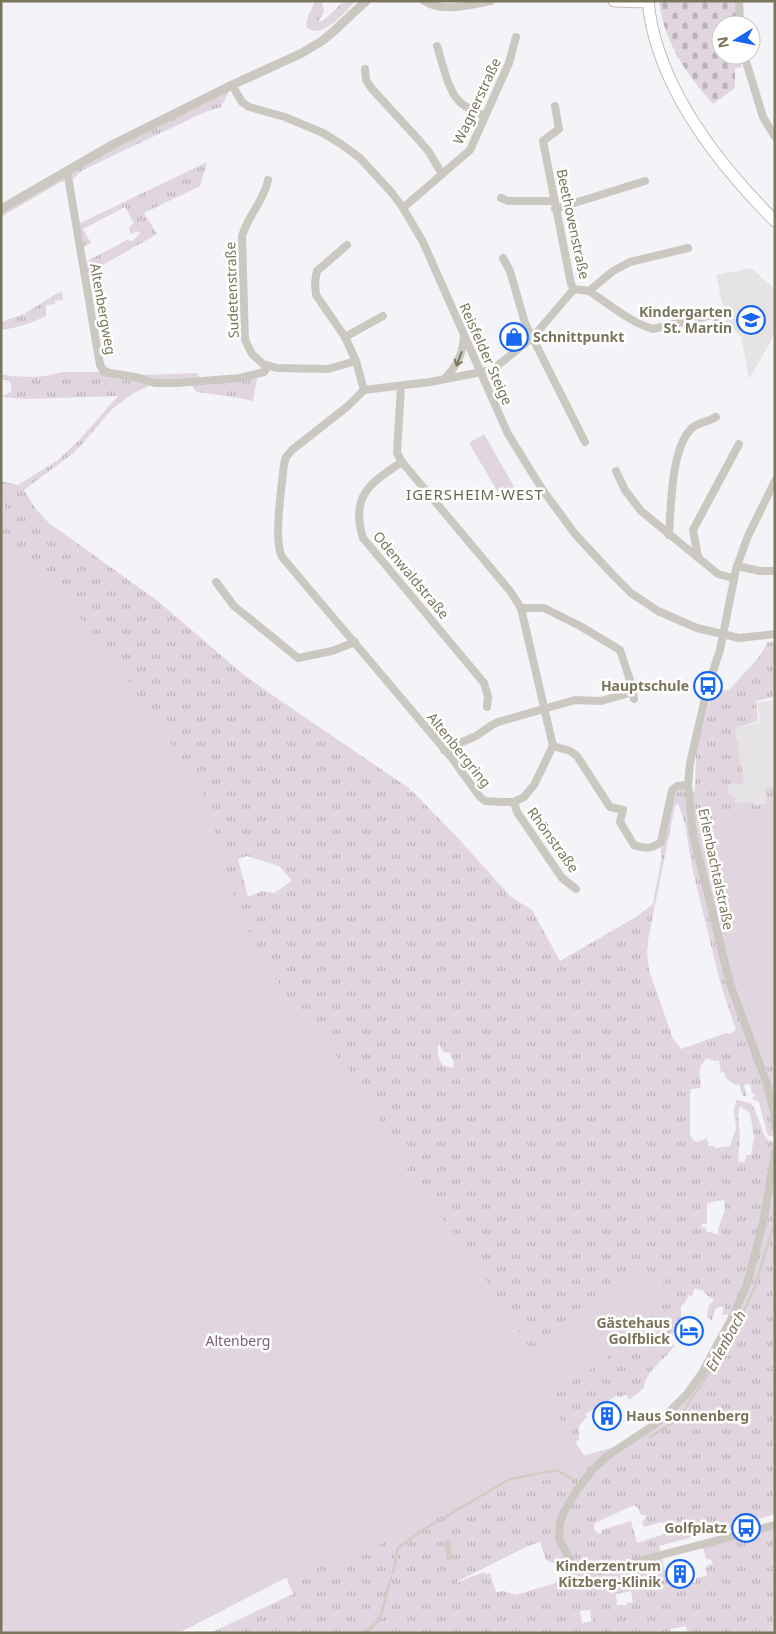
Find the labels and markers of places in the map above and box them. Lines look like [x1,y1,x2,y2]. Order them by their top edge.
place label: Kindergarten St. Martin [639,302,732,337]
school or university icon: Kindergarten St. Martin [736,305,766,335]
shop icon: Schnittpunkt [499,322,529,352]
place label: Schnittpunkt [533,327,624,346]
bus stop icon: Hauptschule [693,671,723,701]
place label: Hauptschule [601,676,689,695]
place label: Gästehaus Golfblick [596,1313,670,1348]
hotel icon: Gästehaus Golfblick [674,1316,704,1346]
building icon: Haus Sonnenberg [592,1401,622,1431]
place label: Haus Sonnenberg [626,1406,749,1425]
bus stop icon: Golfplatz [731,1513,761,1543]
place label: Golfplatz [664,1518,727,1537]
place label: Kinderzentrum Kitzberg-Klinik [556,1556,661,1591]
building icon: Kinderzentrum Kitzberg-Klinik [665,1559,695,1589]

